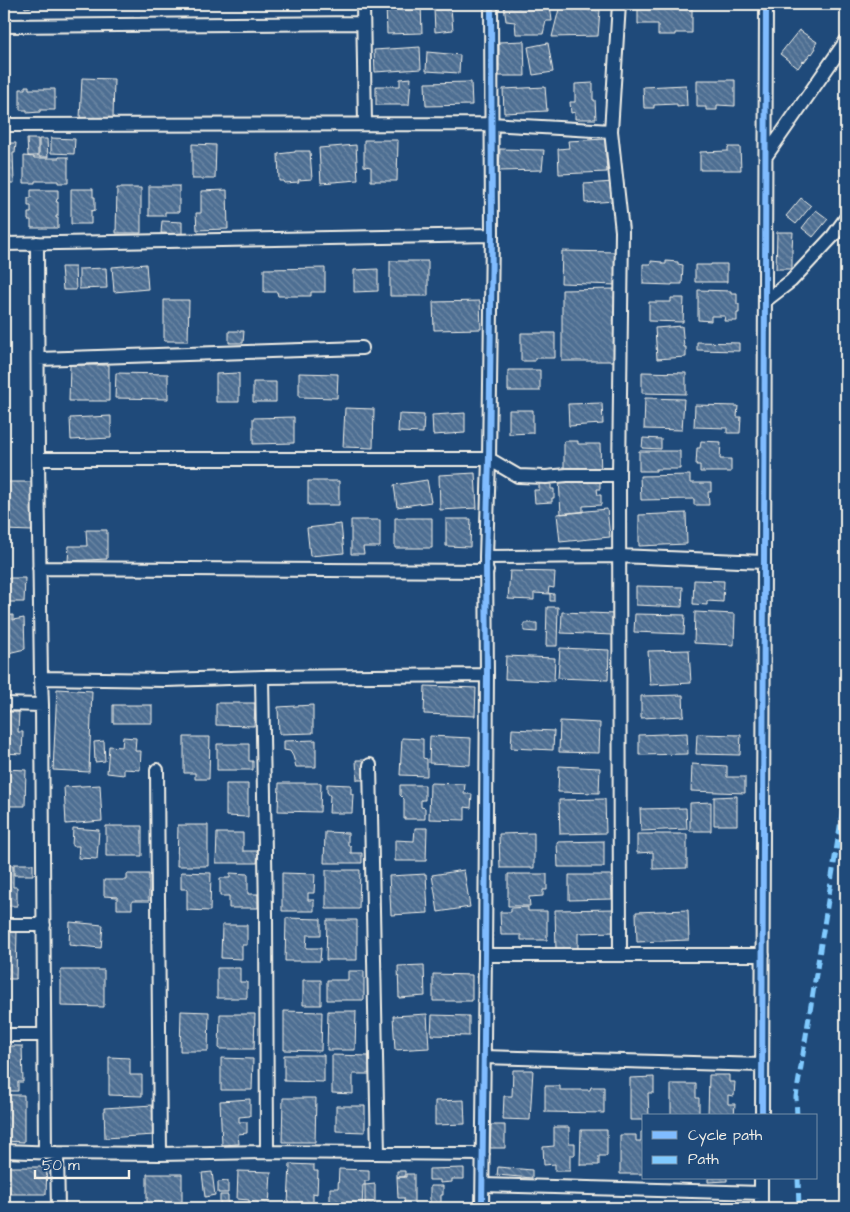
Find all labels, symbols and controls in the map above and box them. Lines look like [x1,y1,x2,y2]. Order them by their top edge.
legend [642,1114,818,1180]
text: Cycle path [688,1125,763,1147]
scale bar [35,1147,129,1179]
text: Path [688,1149,719,1170]
text: 50 m [42,1155,80,1176]

